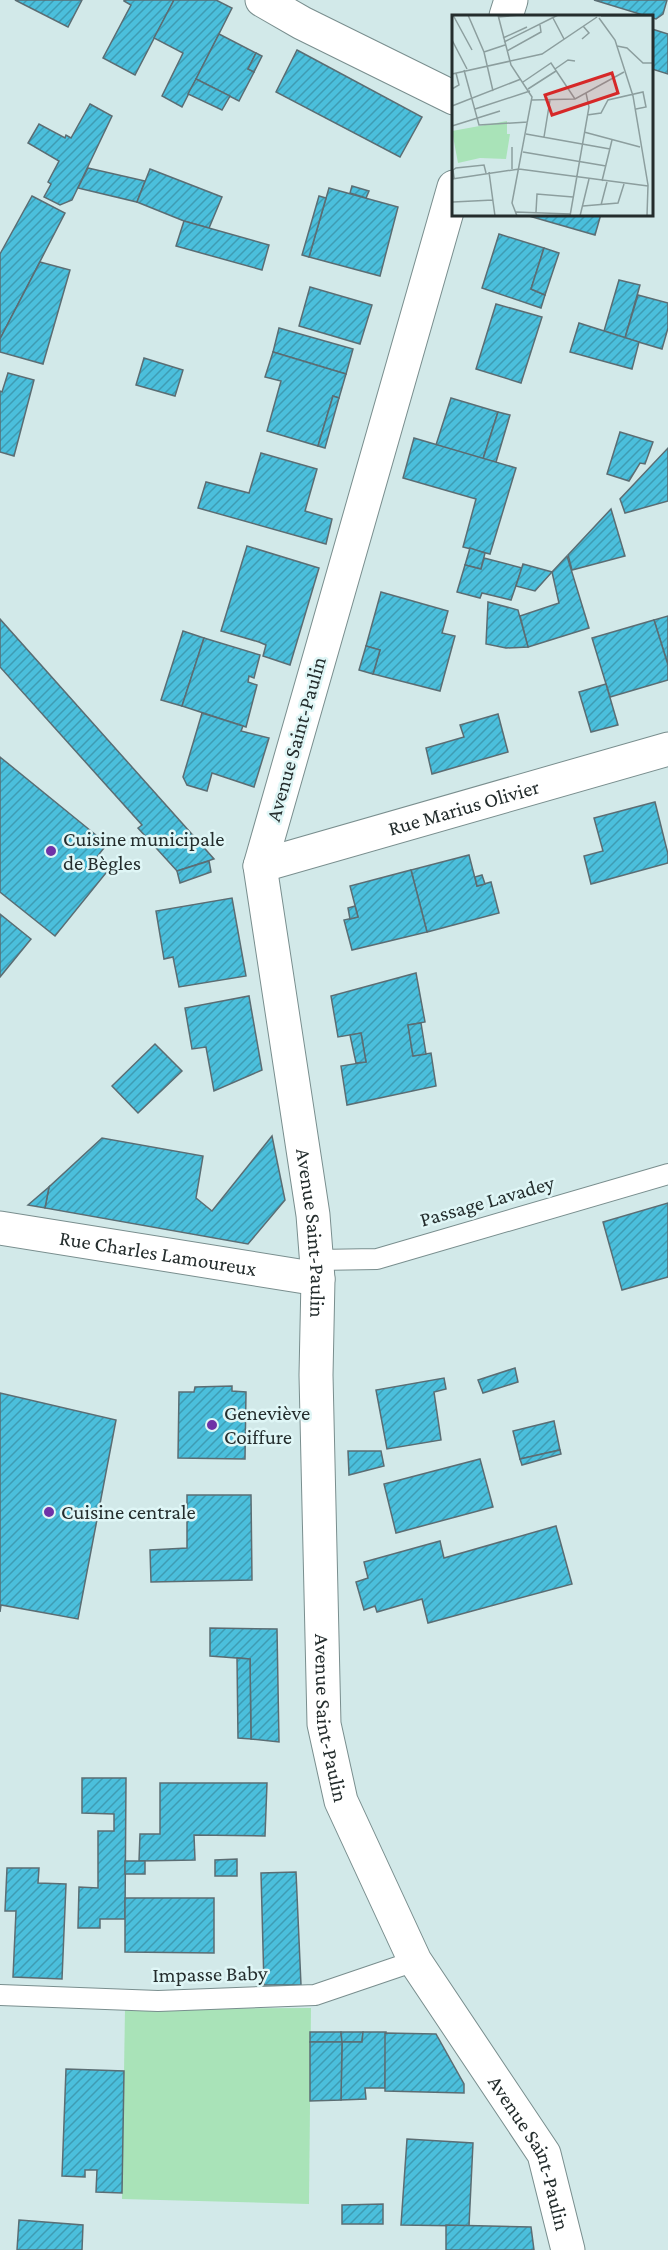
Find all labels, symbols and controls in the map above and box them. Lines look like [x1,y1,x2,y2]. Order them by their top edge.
inset map [452,15,653,216]
street label: Avenue Saint-Paulin [261,654,331,824]
street label: Rue Marius Olivier [385,774,543,841]
place label: Cuisine municipale de Bègles [63,827,225,875]
marker: Cuisine municipale de Bègles [44,844,58,858]
street label: Avenue Saint-Paulin [291,1147,330,1318]
street label: Passage Lavadey [417,1170,557,1232]
street label: Rue Charles Lamoureux [58,1226,258,1281]
place label: Geneviève Coiffure [224,1401,310,1449]
marker: Geneviève Coiffure [205,1418,219,1432]
place label: Cuisine centrale [61,1500,196,1524]
marker: Cuisine centrale [42,1505,56,1519]
street label: Avenue Saint-Paulin [310,1633,353,1804]
street label: Impasse Baby [152,1961,268,1987]
street label: Avenue Saint-Paulin [483,2071,575,2233]

